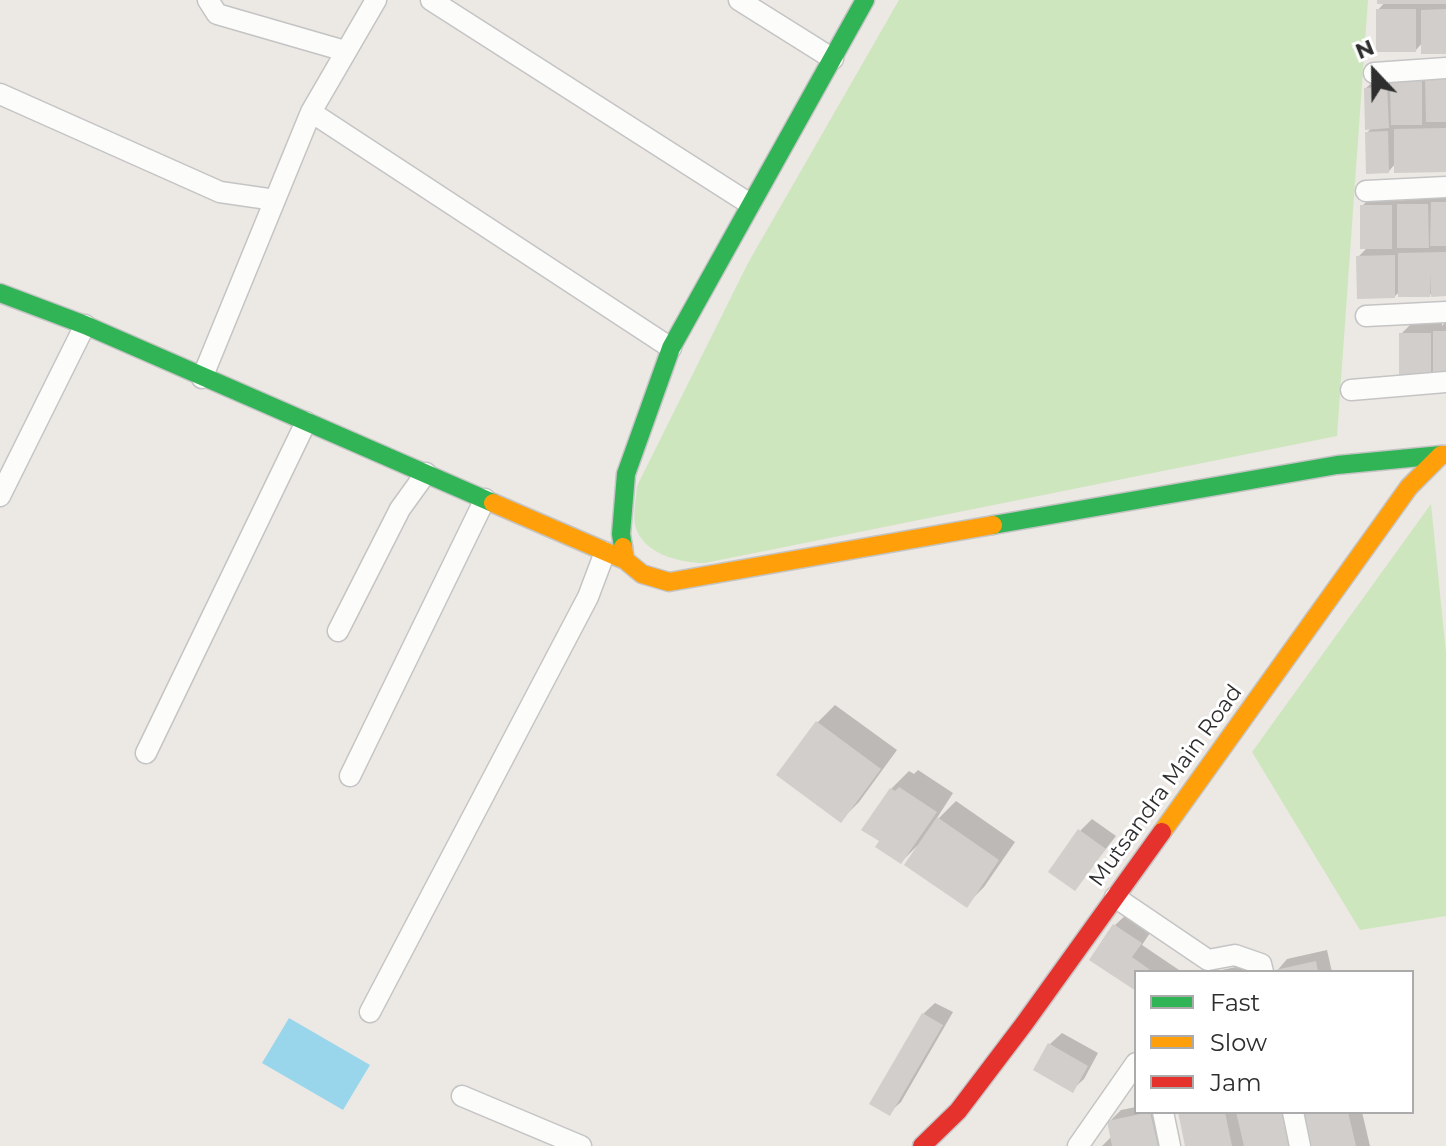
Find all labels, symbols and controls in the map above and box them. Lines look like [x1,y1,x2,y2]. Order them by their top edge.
north arrow [1334,32,1414,112]
text: N [1352,33,1378,65]
street label: Mutsandra Main Road [1084,680,1248,892]
legend [1134,970,1414,1114]
text: Fast [1210,988,1260,1017]
text: Slow [1210,1028,1267,1057]
text: Jam [1210,1068,1262,1097]

